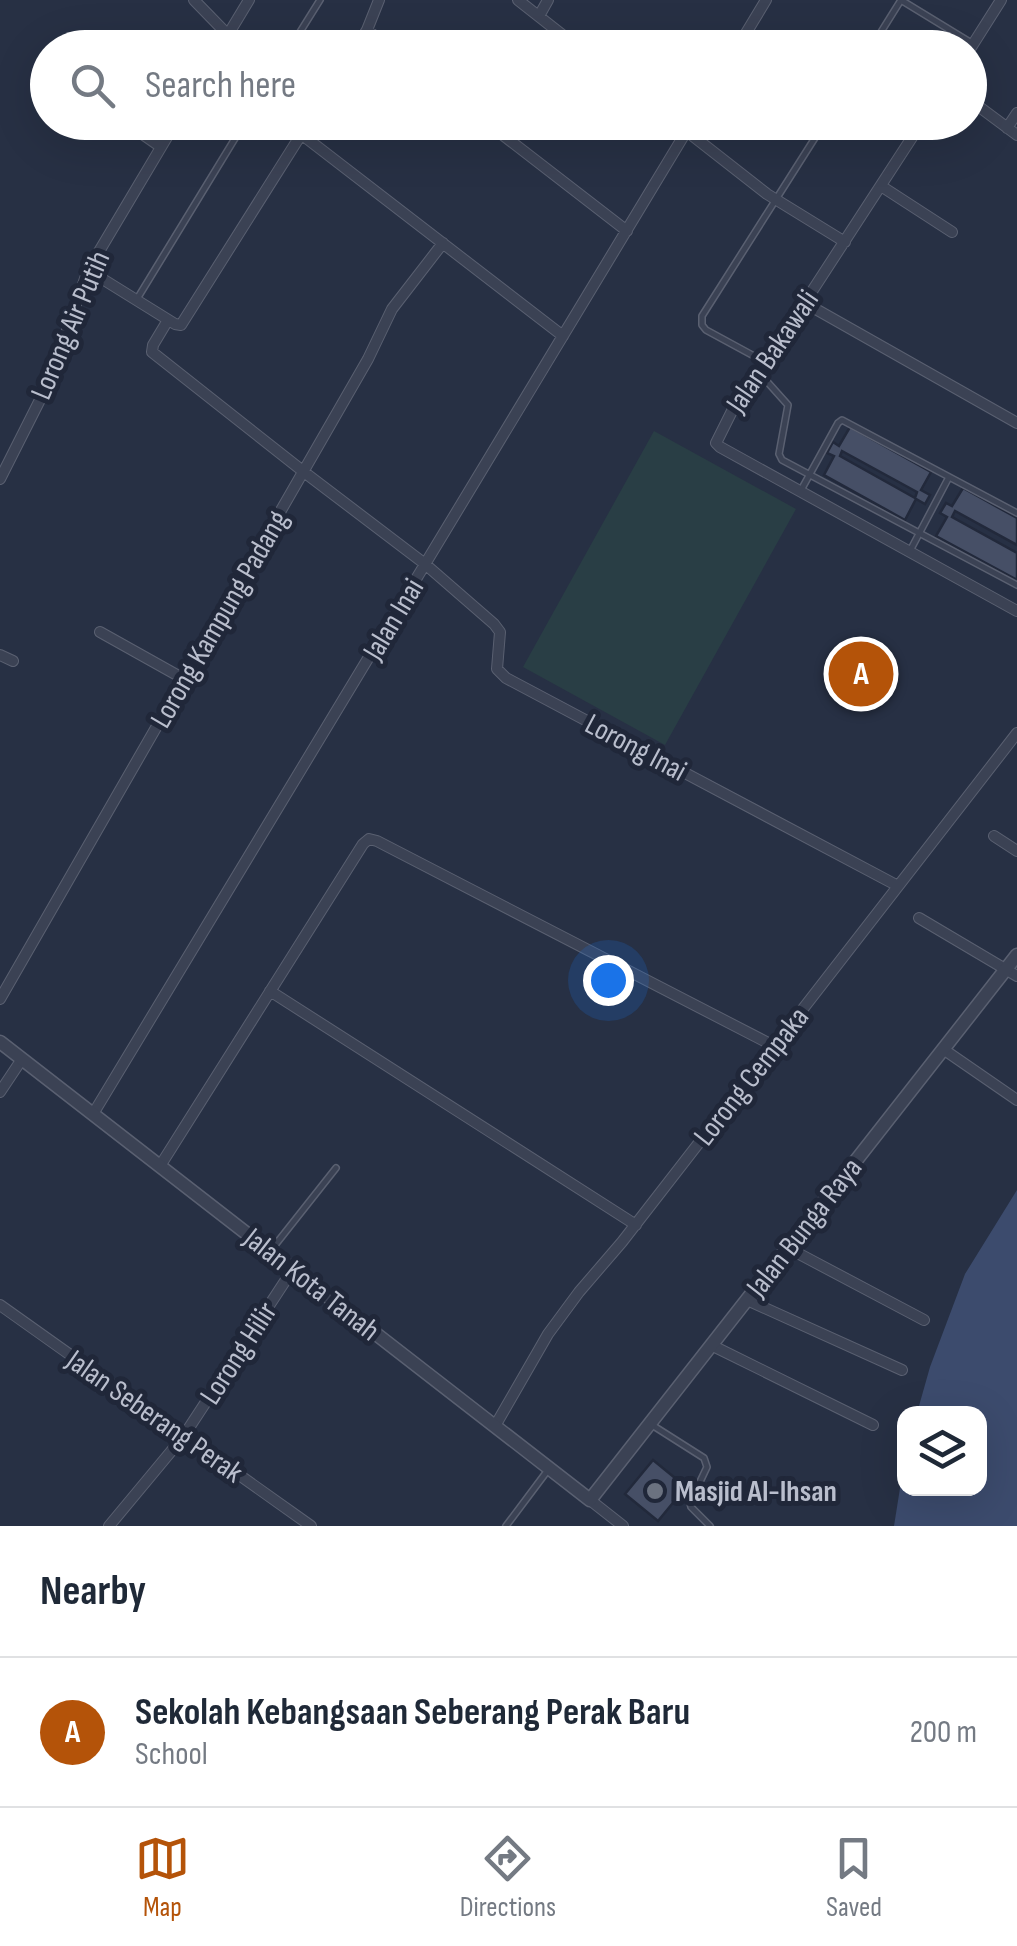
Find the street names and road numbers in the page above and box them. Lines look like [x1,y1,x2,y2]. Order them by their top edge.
street label: Lorong Air Putih [23,246,118,405]
street label: Jalan Bakawali [718,283,827,421]
street label: Lorong Kampung Padang [143,504,297,735]
street label: Jalan Inai [355,572,432,668]
street label: Lorong Inai [579,706,692,789]
street label: Lorong Cempaka [687,1000,817,1153]
street label: Jalan Bunga Raya [739,1151,870,1305]
street label: Jalan Kota Tanah [236,1220,386,1349]
street label: Lorong Hilir [193,1295,285,1411]
street label: Jalan Seberang Perak [59,1342,250,1491]

